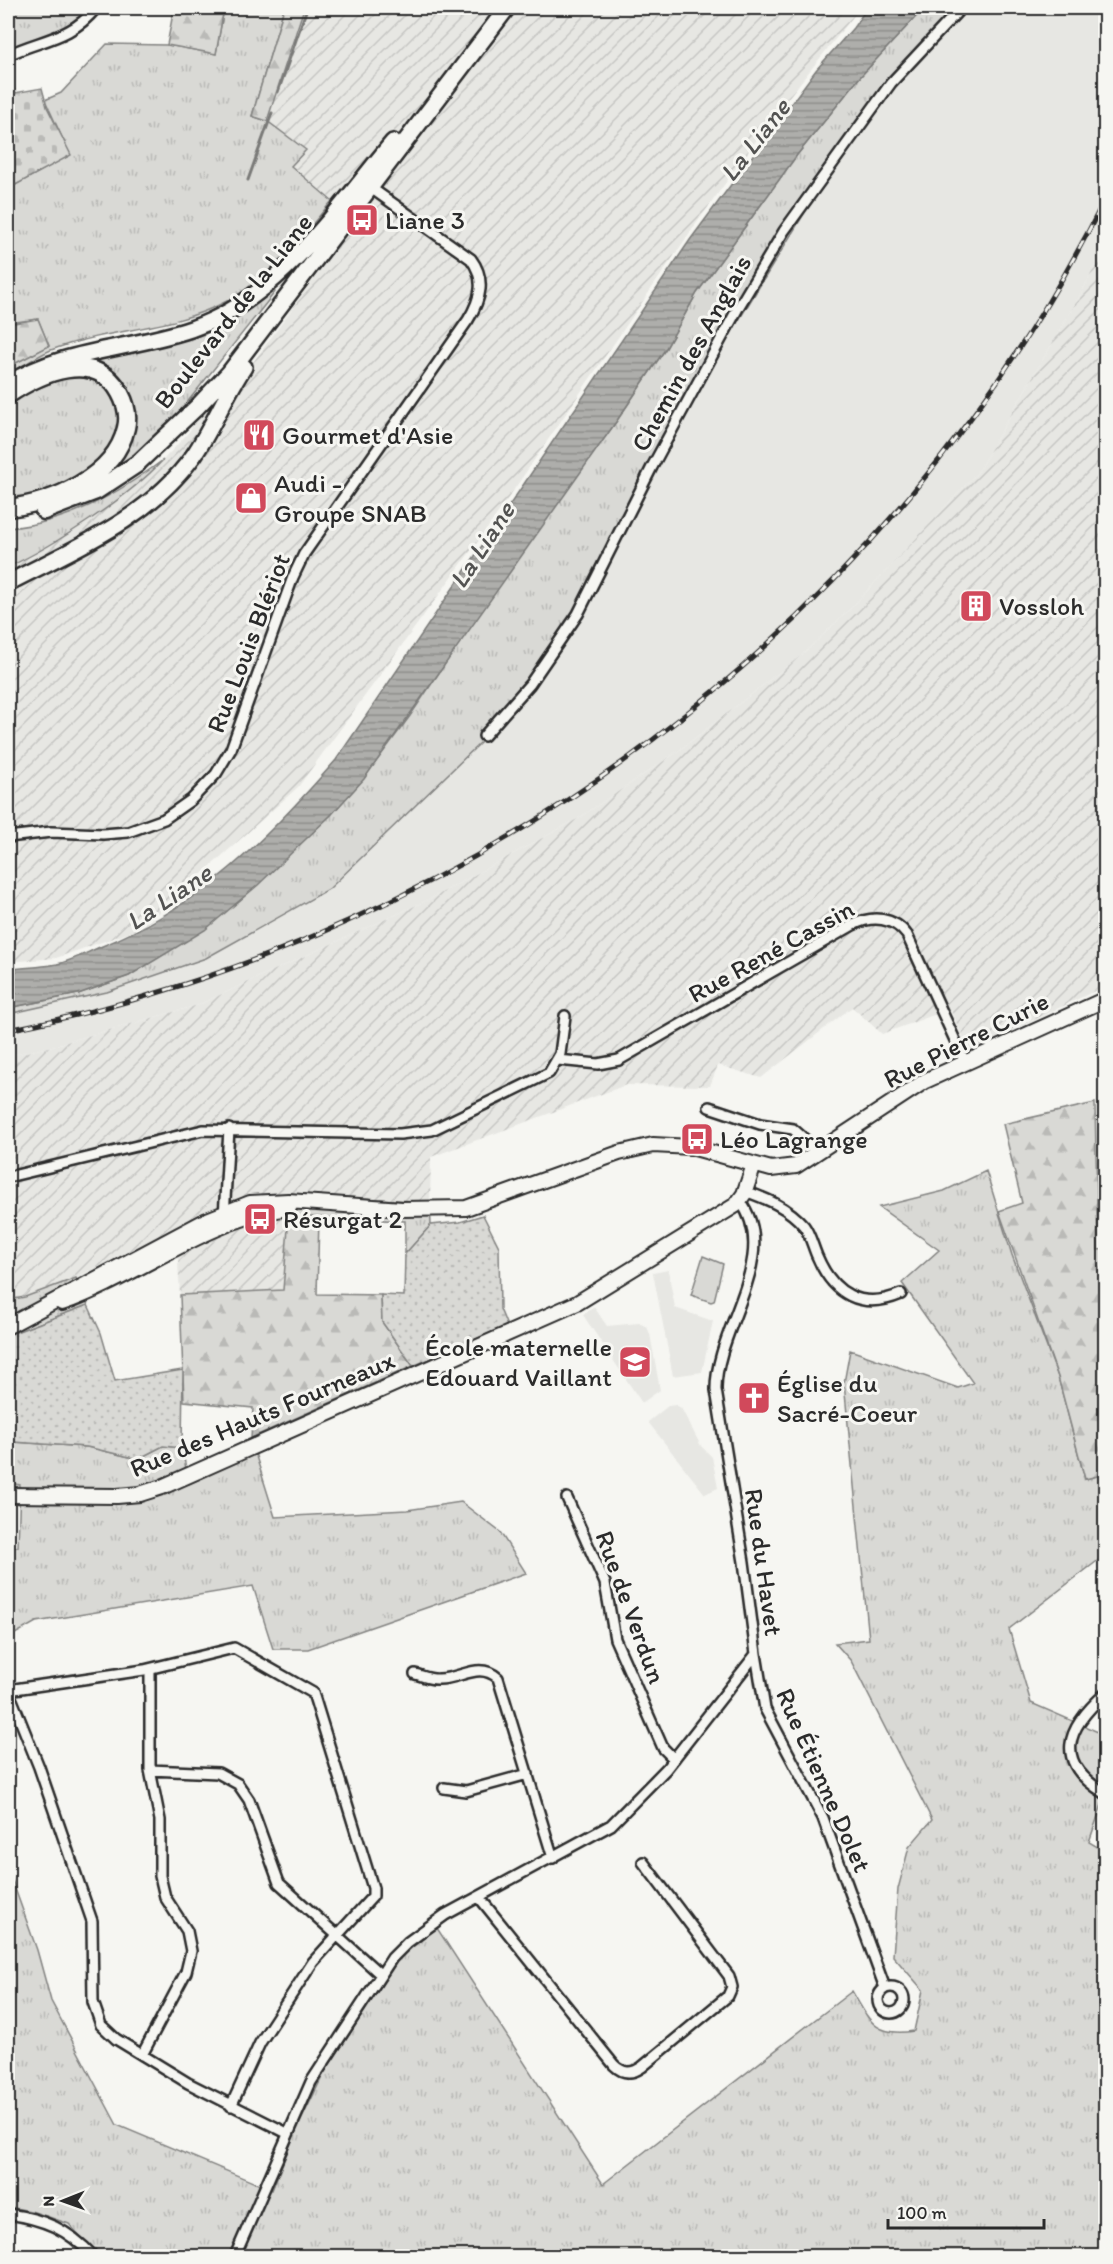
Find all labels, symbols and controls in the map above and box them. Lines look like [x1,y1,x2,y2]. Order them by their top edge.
water label: La Liane [712,91,798,188]
bus stop icon: Liane 3 [344,202,380,238]
place label: Liane 3 [385,204,465,236]
street label: Boulevard de la Liane [147,207,319,415]
street label: Chemin des Anglais [624,249,758,457]
restaurant icon: Gourmet d'Asie [241,417,277,453]
place label: Gourmet d'Asie [282,419,453,451]
place label: Audi - Groupe SNAB [274,467,427,529]
shop icon: Audi - Groupe SNAB [233,480,269,516]
water label: La Liane [441,494,522,594]
street label: Rue Louis Blériot [199,548,297,737]
building icon: Vossloh [958,588,994,624]
place label: Vossloh [999,590,1084,622]
water label: La Liane [119,855,219,937]
street label: Rue René Cassin [682,892,860,1010]
street label: Rue Pierre Curie [878,985,1054,1095]
bus stop icon: Léo Lagrange [679,1121,715,1157]
place label: Léo Lagrange [720,1123,868,1155]
bus stop icon: Résurgat 2 [242,1201,278,1237]
place label: Résurgat 2 [283,1203,402,1235]
place label: École maternelle Edouard Vaillant [425,1331,612,1393]
street label: Rue des Hauts Fourneaux [125,1344,399,1484]
school or university icon: École maternelle Edouard Vaillant [617,1344,653,1380]
place label: Église du Sacré-Coeur [777,1367,918,1429]
church icon: Église du Sacré-Coeur [736,1380,772,1416]
street label: Rue du Havet [738,1486,790,1638]
street label: Rue de Verdun [589,1526,674,1688]
street label: Rue Étienne Dolet [769,1683,879,1877]
north arrow [33,2171,93,2231]
scale bar [888,2192,1044,2230]
text: N [39,2196,58,2207]
text: 100 m [897,2202,947,2224]

